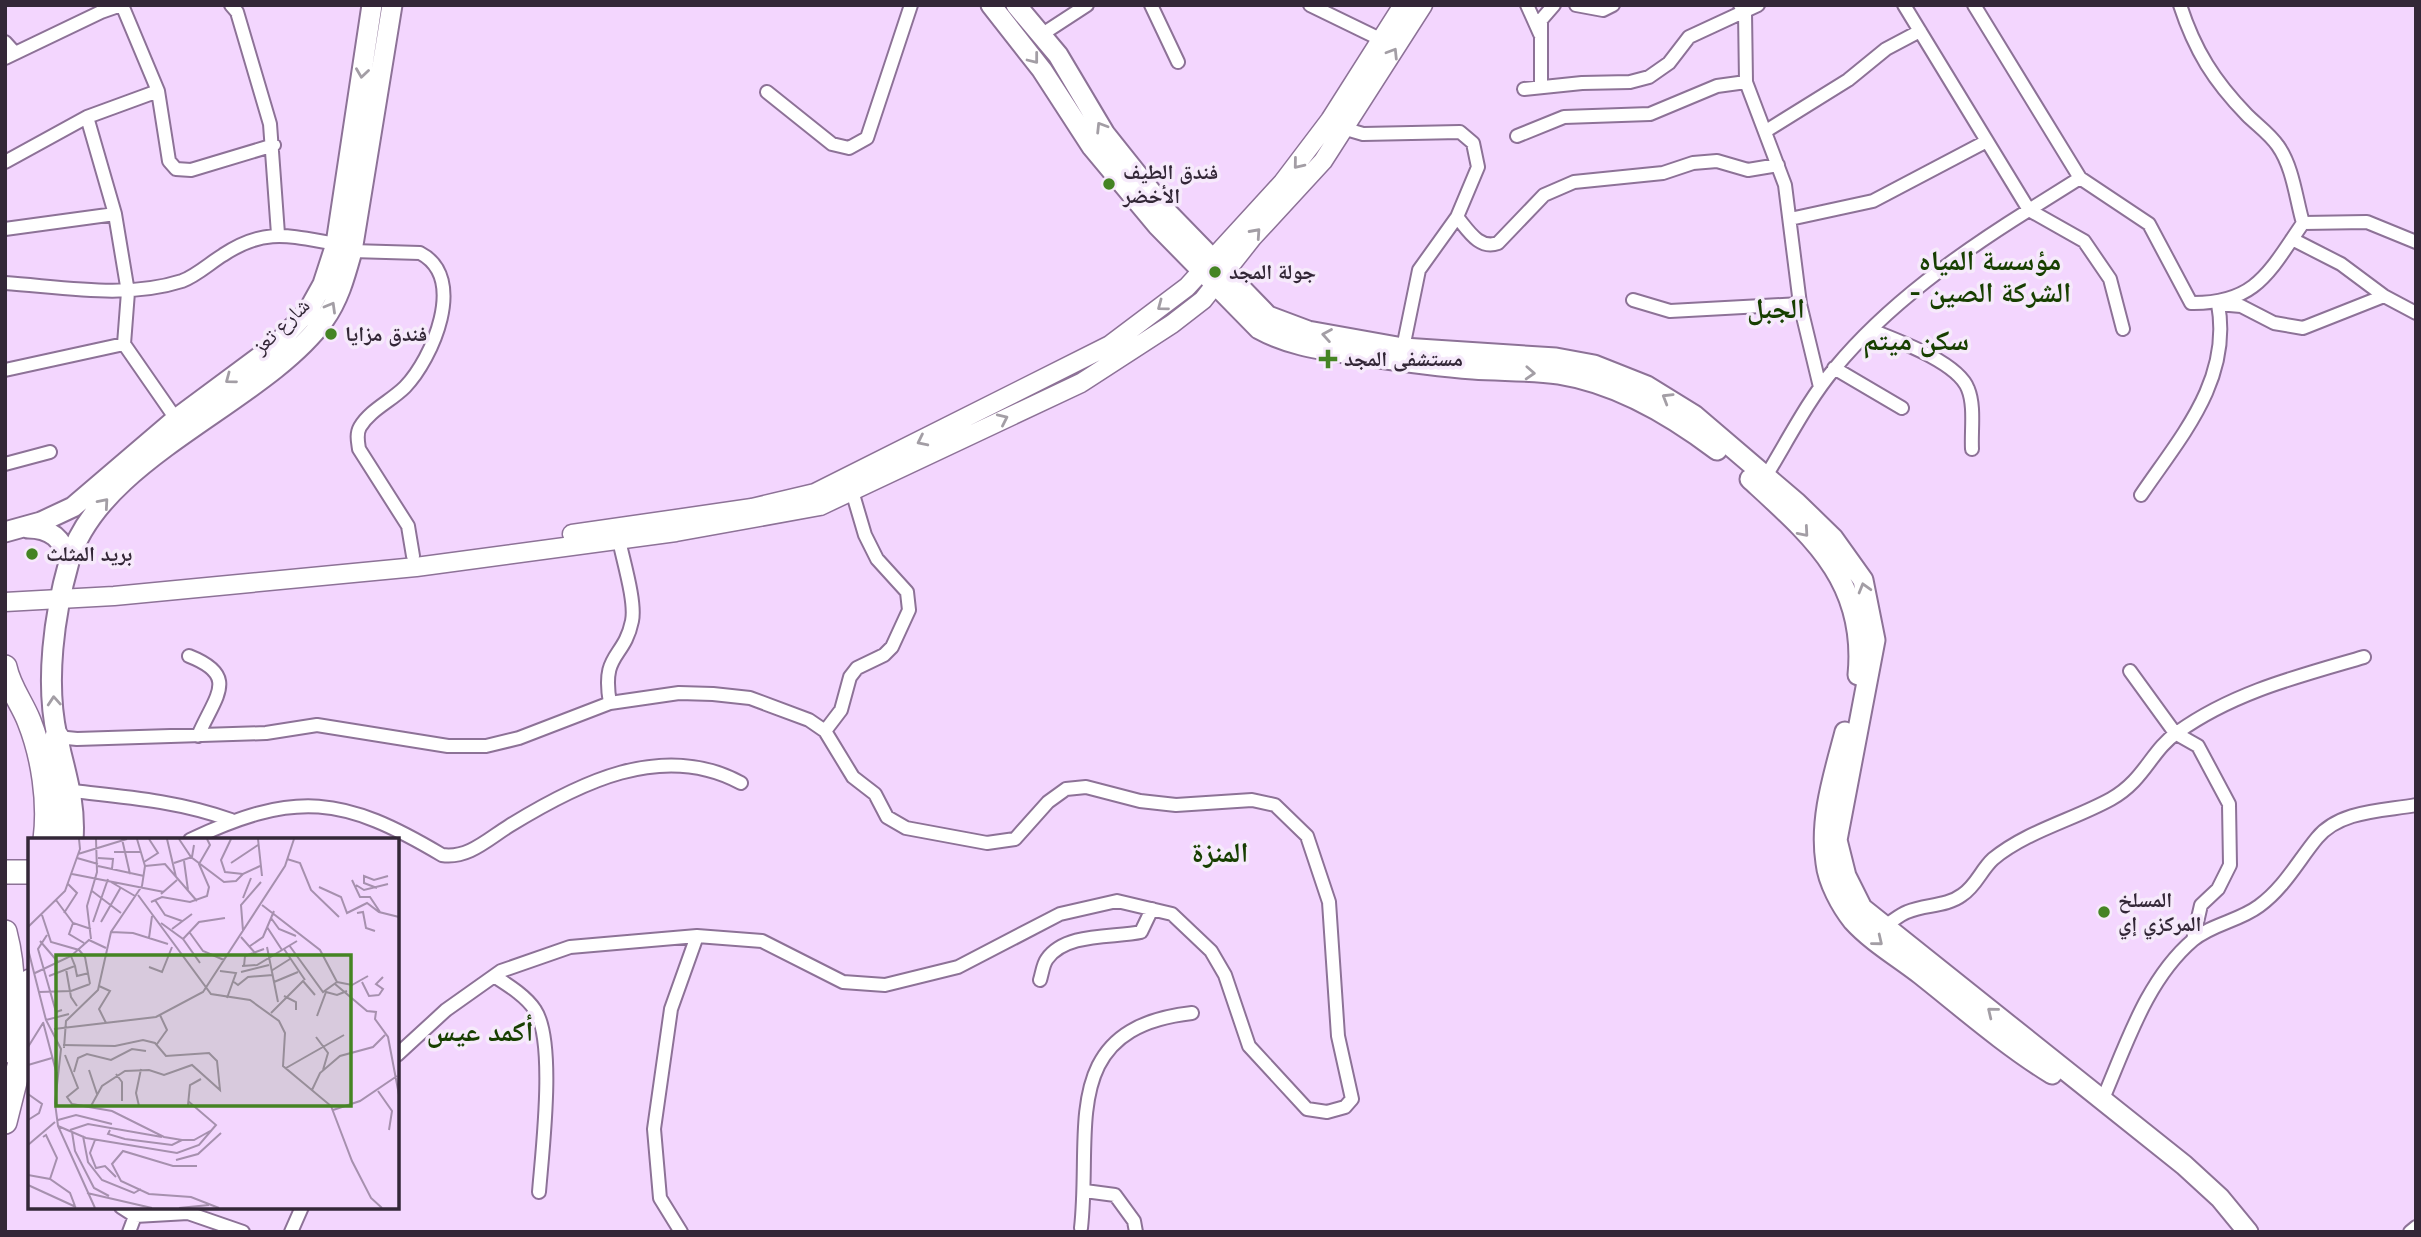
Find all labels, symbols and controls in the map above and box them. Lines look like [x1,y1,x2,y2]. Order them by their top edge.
one-way arrow [1385,47,1398,60]
one-way arrow [1025,51,1038,64]
one-way arrow [355,67,370,79]
one-way arrow [1097,122,1110,135]
one-way arrow [1293,156,1306,169]
place label: فندق الطيف الأخضر [1122,158,1218,208]
marker: فندق الطيف الأخضر [1101,176,1117,192]
one-way arrow [1248,228,1260,241]
district label: مؤسسة المياه - الشركة الصين [1909,242,2071,310]
place label: جولة المجد [1229,258,1316,284]
marker: جولة المجد [1207,264,1223,280]
district label: الجبل [1747,290,1805,326]
street label: شارع تعز [245,292,315,360]
one-way arrow [1157,298,1170,310]
one-way arrow [323,302,336,315]
place label: فندق مزايا [345,320,427,347]
district label: سكن ميتم [1863,322,1969,359]
marker: فندق مزايا [323,326,339,342]
one-way arrow [1321,328,1333,343]
place label: مستشفى المجد [1344,345,1463,372]
marker: مستشفى المجد [1318,349,1338,369]
one-way arrow [1525,365,1536,380]
one-way arrow [226,371,238,383]
one-way arrow [1662,394,1675,407]
one-way arrow [996,413,1008,427]
one-way arrow [917,433,929,447]
one-way arrow [96,498,109,511]
one-way arrow [1796,524,1808,537]
place label: بريد المثلث [46,540,132,566]
marker: بريد المثلث [24,546,40,562]
one-way arrow [1857,582,1872,594]
one-way arrow [47,695,62,706]
district label: المنزة [1192,834,1248,869]
inset map [28,838,399,1209]
place label: المسلخ المركزي إي [2118,886,2202,940]
marker: المسلخ المركزي إي [2096,904,2112,920]
one-way arrow [1869,933,1882,945]
one-way arrow [1988,1008,2001,1020]
district label: أكمد عيس [427,1013,533,1048]

